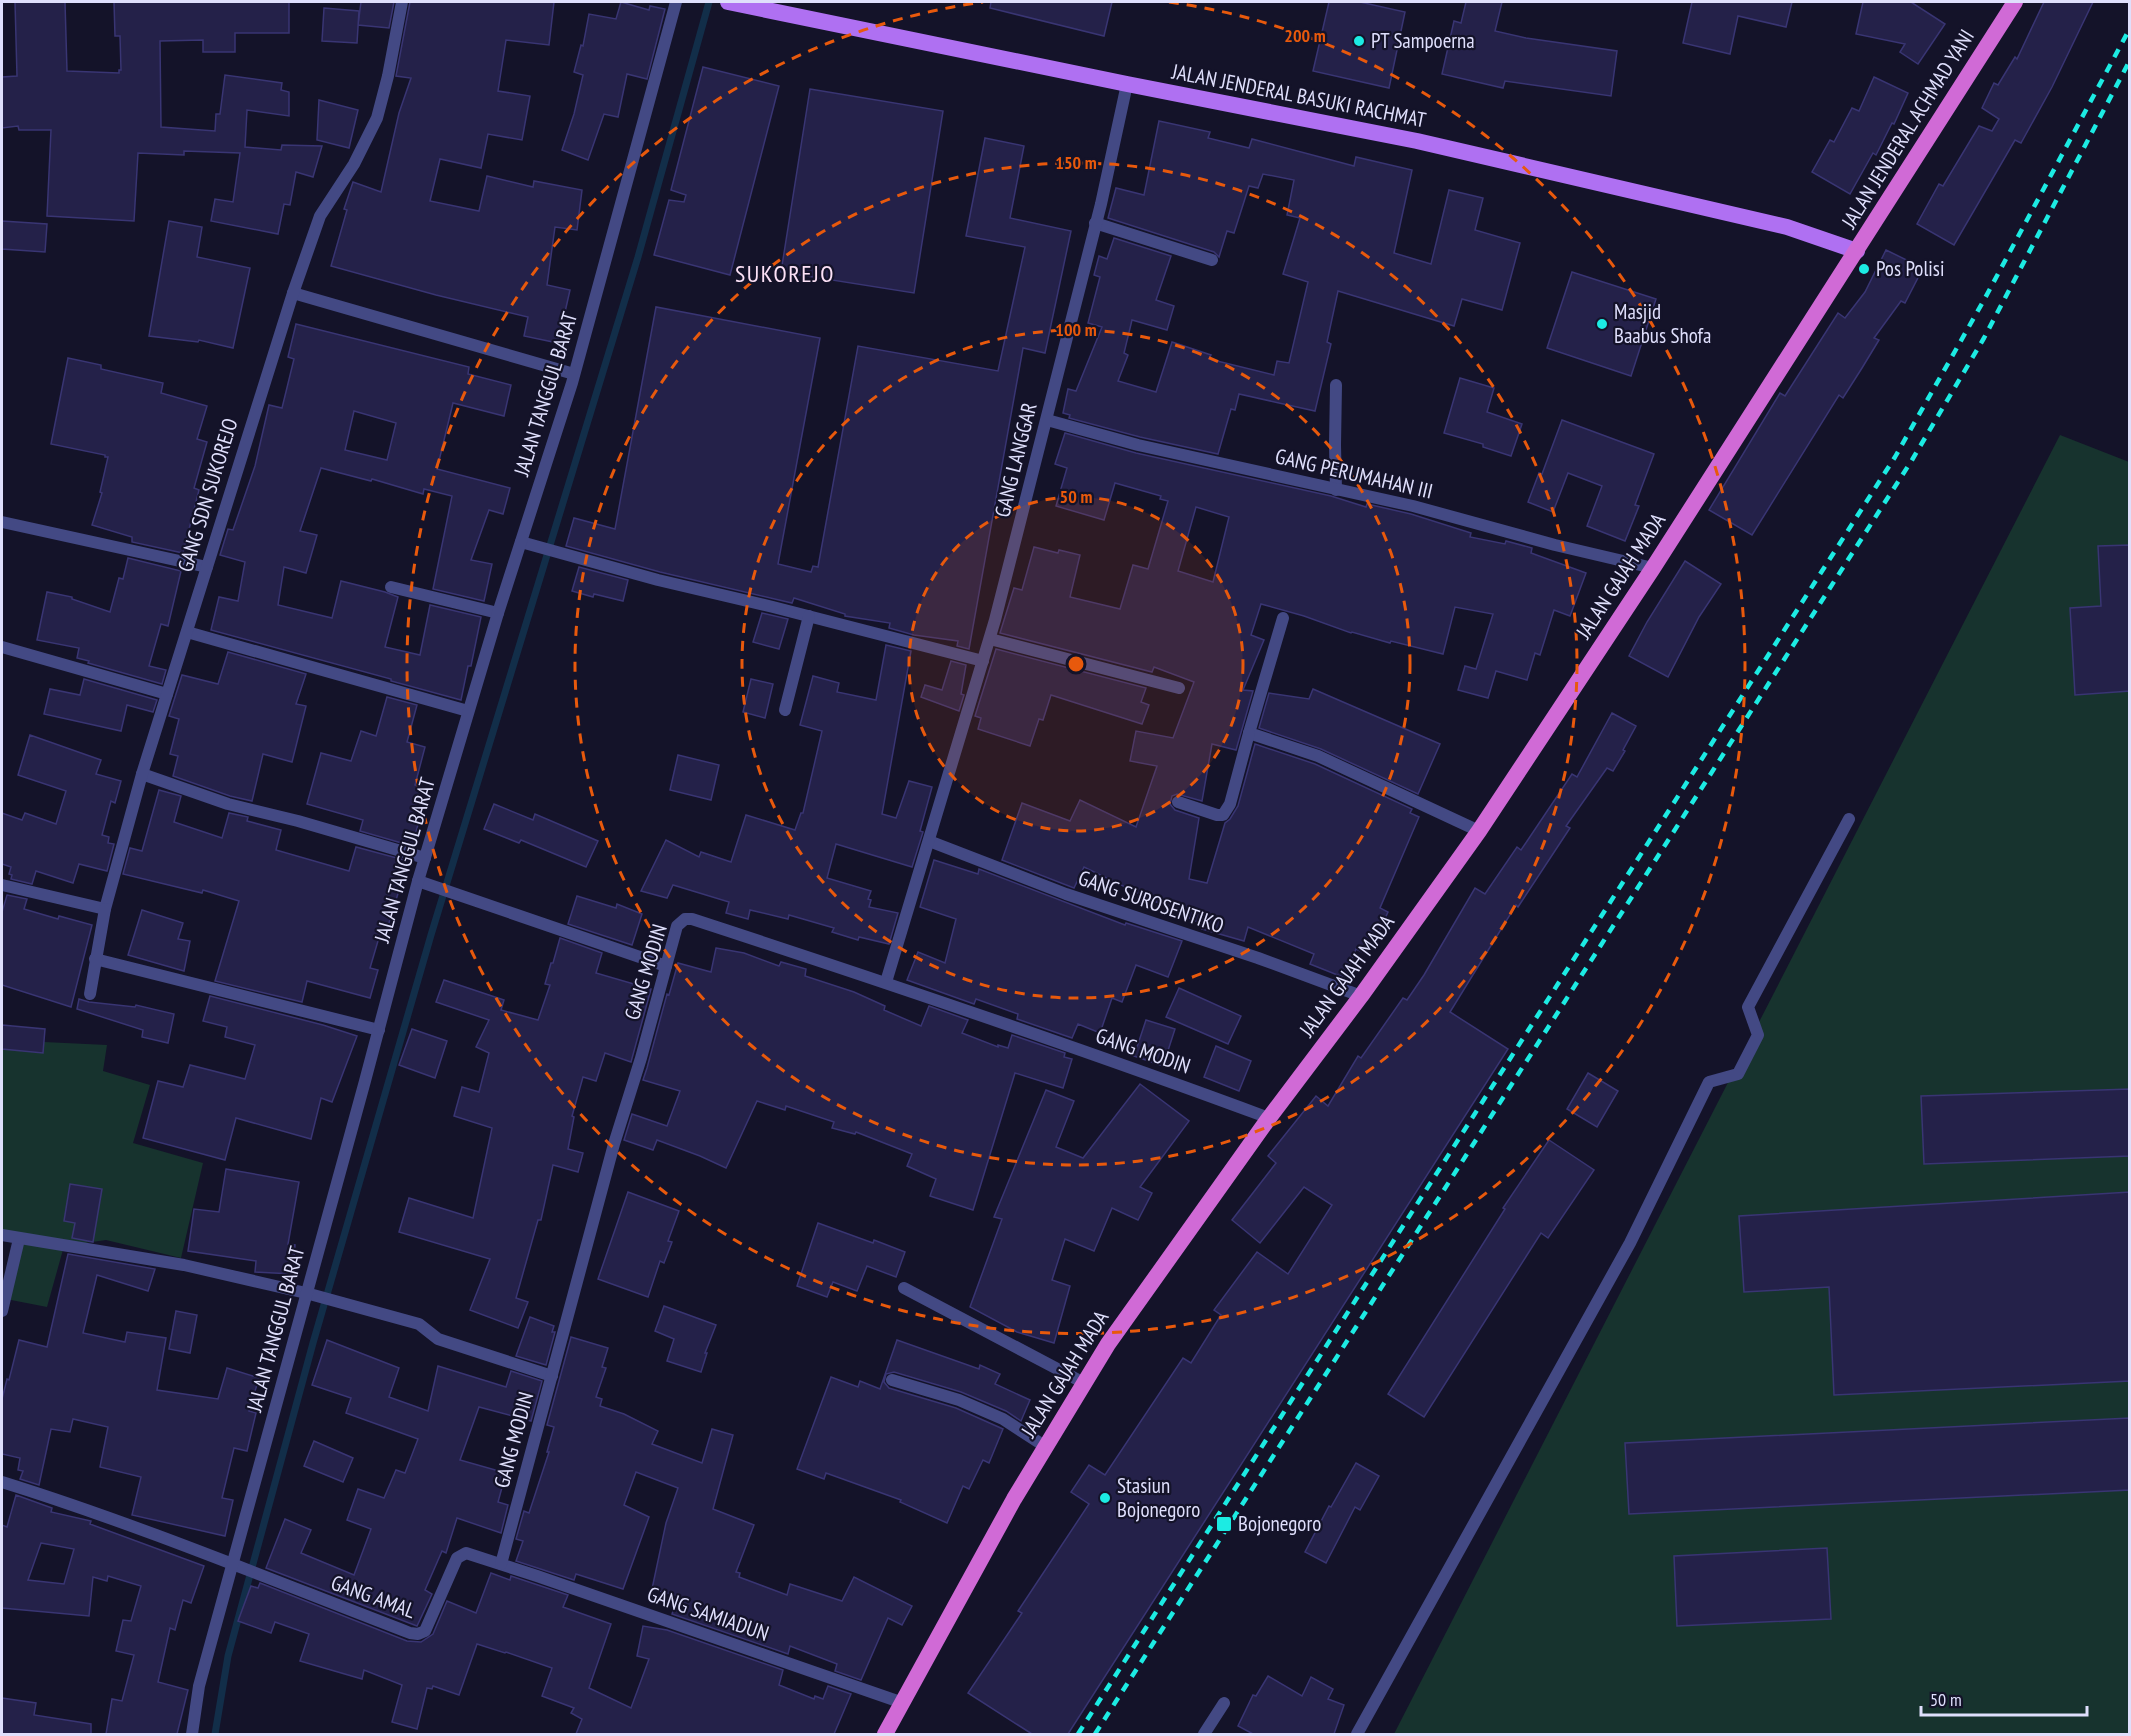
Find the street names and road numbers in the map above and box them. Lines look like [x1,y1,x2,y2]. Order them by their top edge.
street label: JALAN JENDERAL ACHMAD YANI [1835,24,1980,234]
street label: JALAN JENDERAL BASUKI RACHMAT [1169,57,1429,133]
street label: JALAN TANGGUL BARAT [507,308,583,480]
street label: GANG LANGGAR [988,400,1043,520]
street label: GANG SDN SUKOREJO [171,415,244,575]
street label: GANG PERUMAHAN III [1273,442,1435,505]
street label: JALAN GAJAH MADA [1569,508,1671,644]
street label: JALAN TANGGUL BARAT [368,774,441,946]
street label: GANG SUROSENTIKO [1075,864,1228,939]
street label: JALAN GAJAH MADA [1293,909,1400,1043]
street label: GANG MODIN [618,921,673,1023]
street label: GANG MODIN [1092,1022,1194,1079]
street label: JALAN TANGGUL BARAT [240,1243,311,1415]
street label: JALAN GAJAH MADA [1014,1305,1114,1443]
street label: GANG MODIN [488,1389,539,1491]
street label: GANG AMAL [327,1569,419,1624]
street label: GANG SAMIADUN [644,1580,772,1647]

